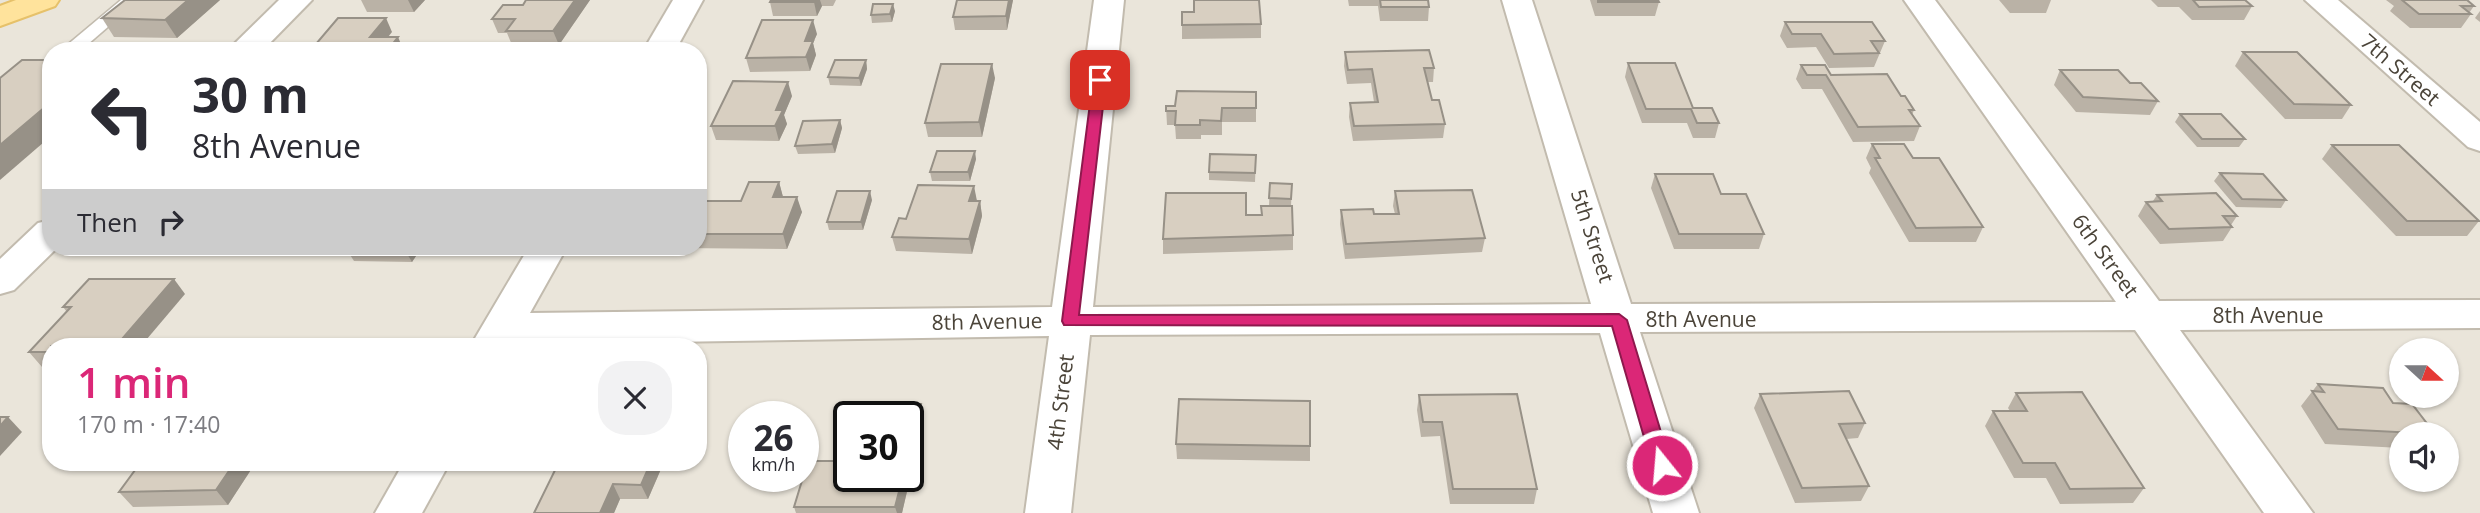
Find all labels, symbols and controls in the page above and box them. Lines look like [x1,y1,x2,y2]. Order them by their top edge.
street label: 7th Street [2355,27,2446,111]
pin [1070,50,1130,110]
text: 30 m [192,61,309,127]
icon: arrive [1081,61,1119,99]
icon: left [77,70,168,161]
text: 8th Avenue [192,124,361,167]
street label: 5th Street [1565,185,1621,286]
icon: right [152,203,190,241]
text: Then [77,204,138,240]
street label: 6th Street [2066,208,2145,303]
street label: 8th Avenue [2213,301,2323,329]
street label: 8th Avenue [1646,305,1756,333]
street label: 8th Avenue [931,306,1043,336]
north arrow [2389,338,2459,408]
map controls [2389,338,2459,492]
street label: 4th Street [1040,352,1080,451]
text: 1 min [77,353,190,410]
button: close [598,361,672,435]
speed limit sign: 30 [833,401,924,492]
text: 170 m · 17:40 [77,408,220,440]
text: 26 [753,414,794,461]
button: sound [2389,422,2459,492]
position arrow [1625,428,1699,502]
text: km/h [752,452,795,476]

